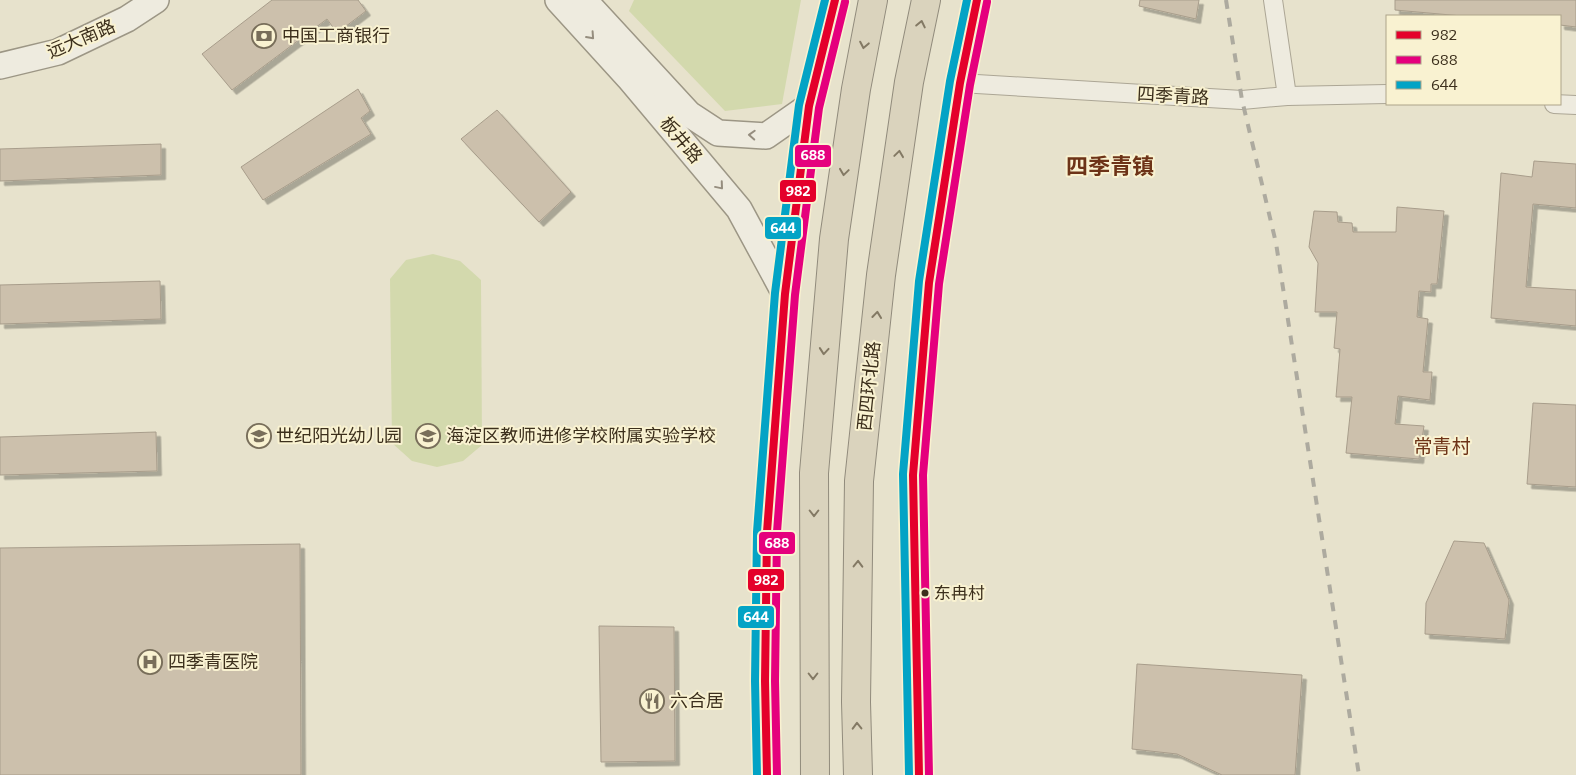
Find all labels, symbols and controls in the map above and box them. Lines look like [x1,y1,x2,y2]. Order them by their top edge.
street label: 远大南路 [44,15,118,63]
legend [1386,15,1561,105]
one-way arrow [915,19,926,28]
bank icon: 中国工商银行 [251,23,277,49]
place label: 中国工商银行 [282,25,390,47]
text: 982 [1431,26,1457,44]
one-way arrow [585,31,594,40]
one-way arrow [860,40,870,49]
text: 688 [1431,51,1458,69]
text: 644 [1431,76,1458,94]
street label: 四季青路 [1136,83,1210,109]
street label: 板井路 [655,112,707,168]
one-way arrow [748,130,756,141]
line badge: 688 [794,144,832,168]
text: 688 [800,147,826,164]
one-way arrow [893,149,903,158]
district label: 四季青镇 [1066,153,1154,180]
one-way arrow [839,168,849,177]
line badge: 982 [779,179,817,203]
one-way arrow [714,180,722,189]
text: 982 [786,183,810,200]
line badge: 644 [764,216,802,240]
text: 644 [770,220,796,237]
one-way arrow [871,310,882,318]
street label: 西四环北路 [853,340,885,432]
one-way arrow [819,347,830,355]
school or university icon: 世纪阳光幼儿园 [246,423,272,449]
school or university icon: 海淀区教师进修学校附属实验学校 [415,423,441,449]
place label: 世纪阳光幼儿园 [276,425,402,447]
place label: 海淀区教师进修学校附属实验学校 [446,425,716,447]
district label: 常青村 [1413,435,1471,458]
one-way arrow [809,510,819,518]
line badge: 688 [758,531,796,555]
text: 688 [764,535,790,552]
one-way arrow [853,560,863,568]
line badge: 982 [747,568,785,592]
text: 982 [754,572,778,589]
place label: 东冉村 [934,583,985,604]
marker: 东冉村 [920,588,930,598]
line badge: 644 [737,605,775,629]
text: 644 [743,609,769,626]
hospital icon: 四季青医院 [137,649,163,675]
place label: 四季青医院 [168,651,258,673]
one-way arrow [808,672,818,680]
restaurant icon: 六合居 [639,688,665,714]
place label: 六合居 [670,690,724,712]
one-way arrow [852,722,862,730]

